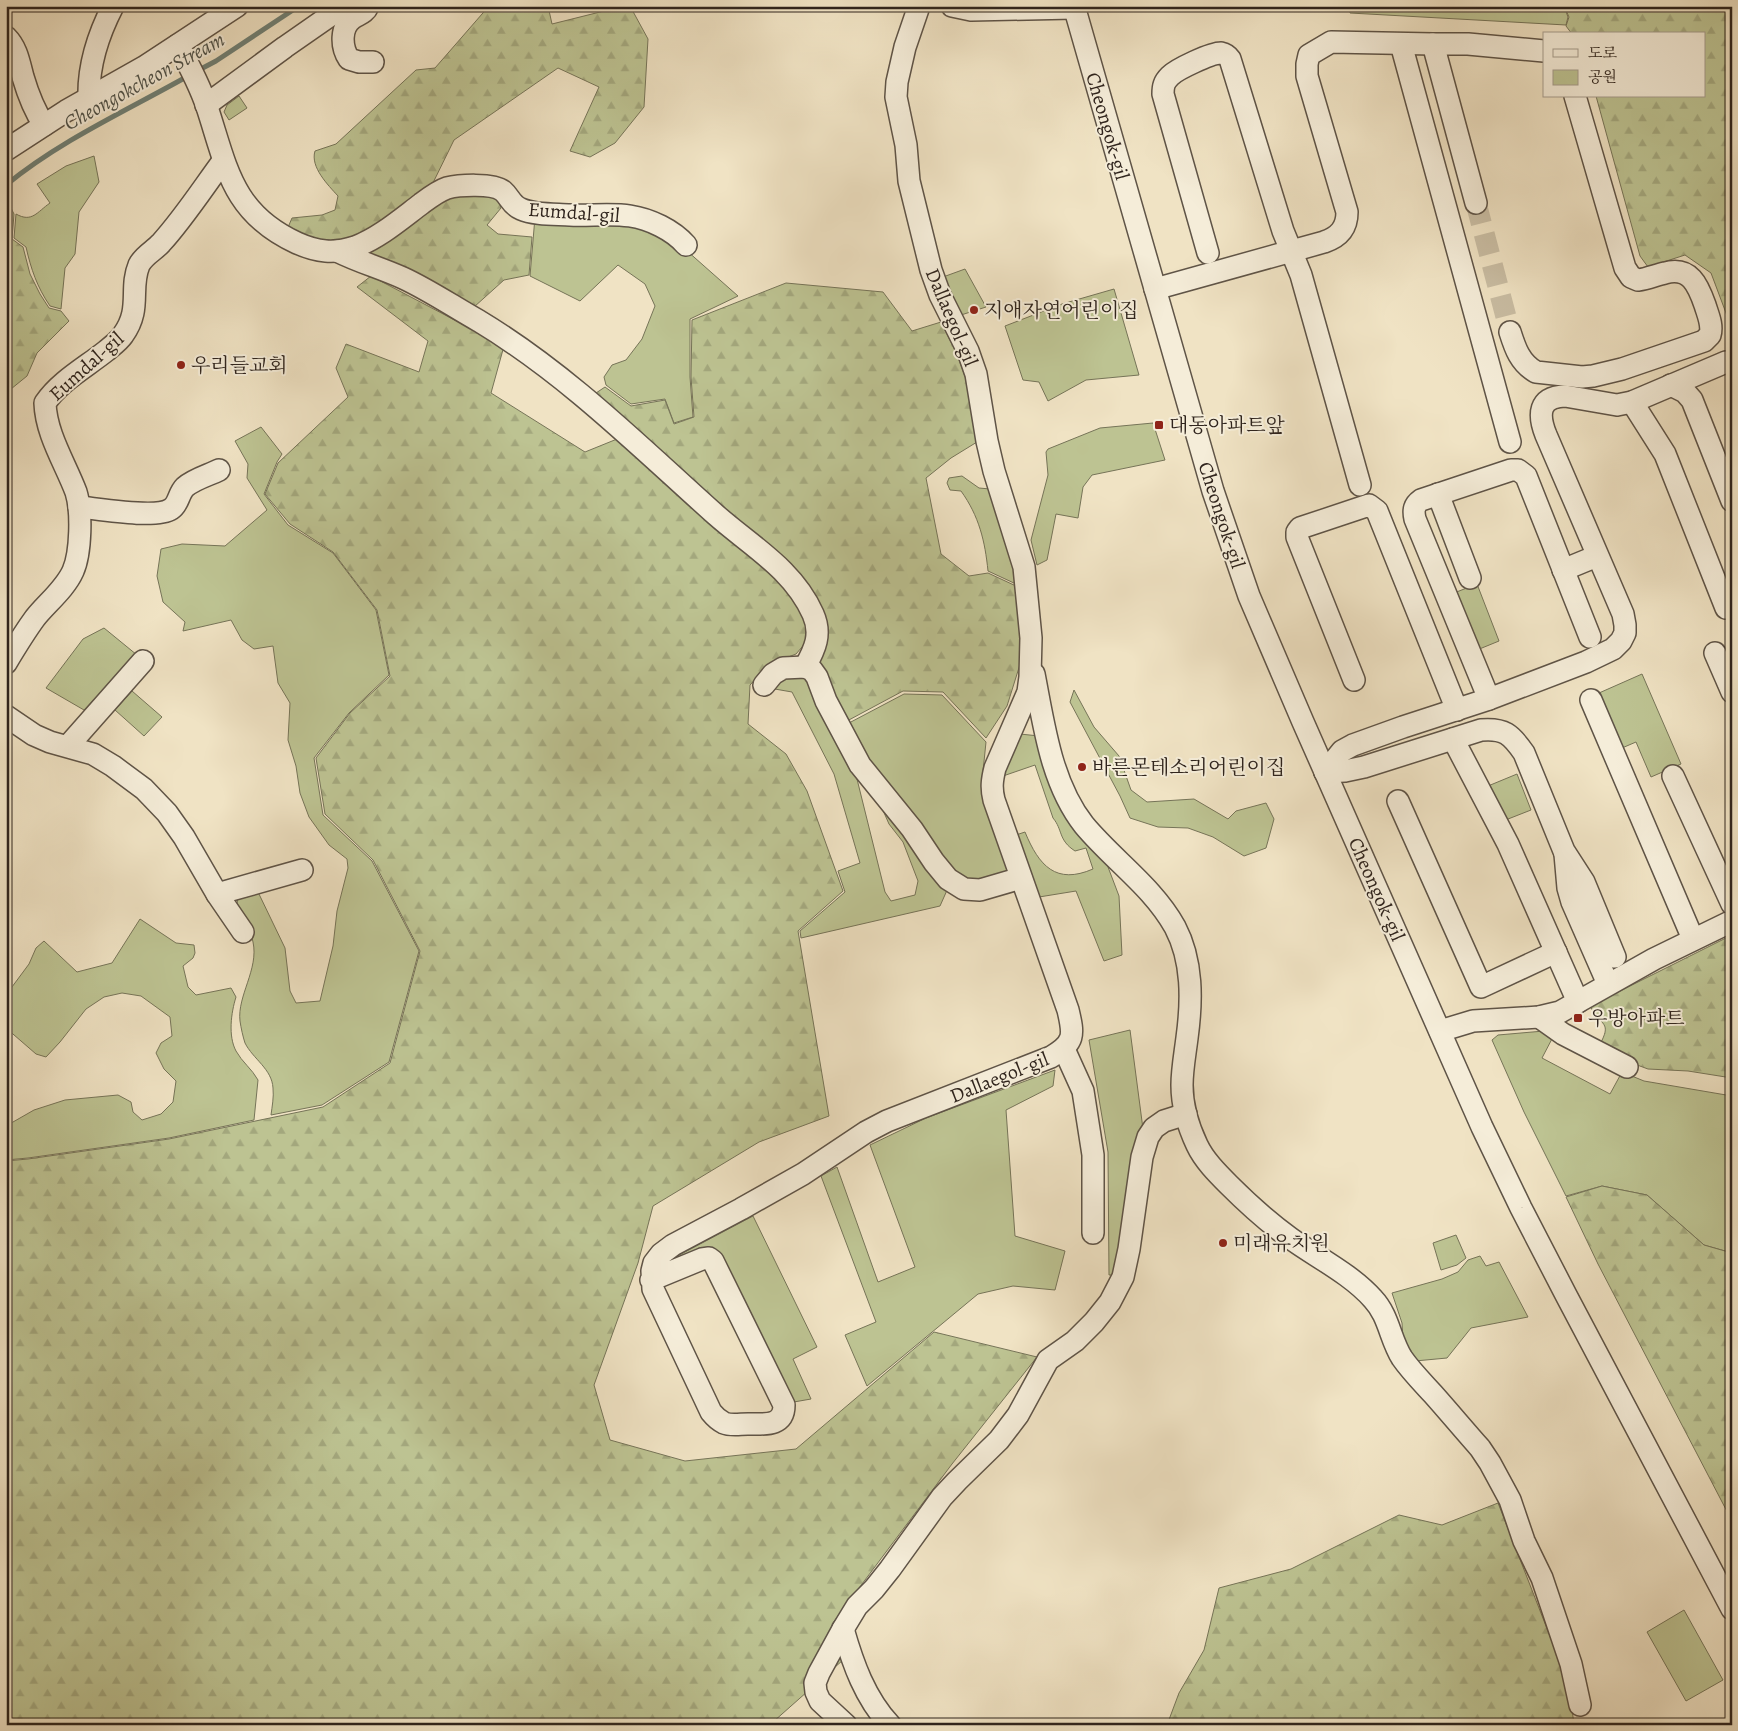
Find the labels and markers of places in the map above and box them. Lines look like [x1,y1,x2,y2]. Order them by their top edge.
place label: 지애자연어린이집 [984,297,1139,324]
marker: 지애자연어린이집 [968,304,980,316]
place label: 우리들교회 [191,352,288,379]
marker: 우리들교회 [175,359,187,371]
place label: 대동아파트앞 [1169,412,1286,439]
marker: 대동아파트앞 [1153,419,1165,431]
place label: 바른몬테소리어린이집 [1092,754,1285,781]
marker: 바른몬테소리어린이집 [1076,761,1088,773]
place label: 우방아파트 [1588,1005,1685,1032]
marker: 우방아파트 [1572,1012,1584,1024]
place label: 미래유치원 [1233,1230,1330,1257]
marker: 미래유치원 [1217,1237,1229,1249]

